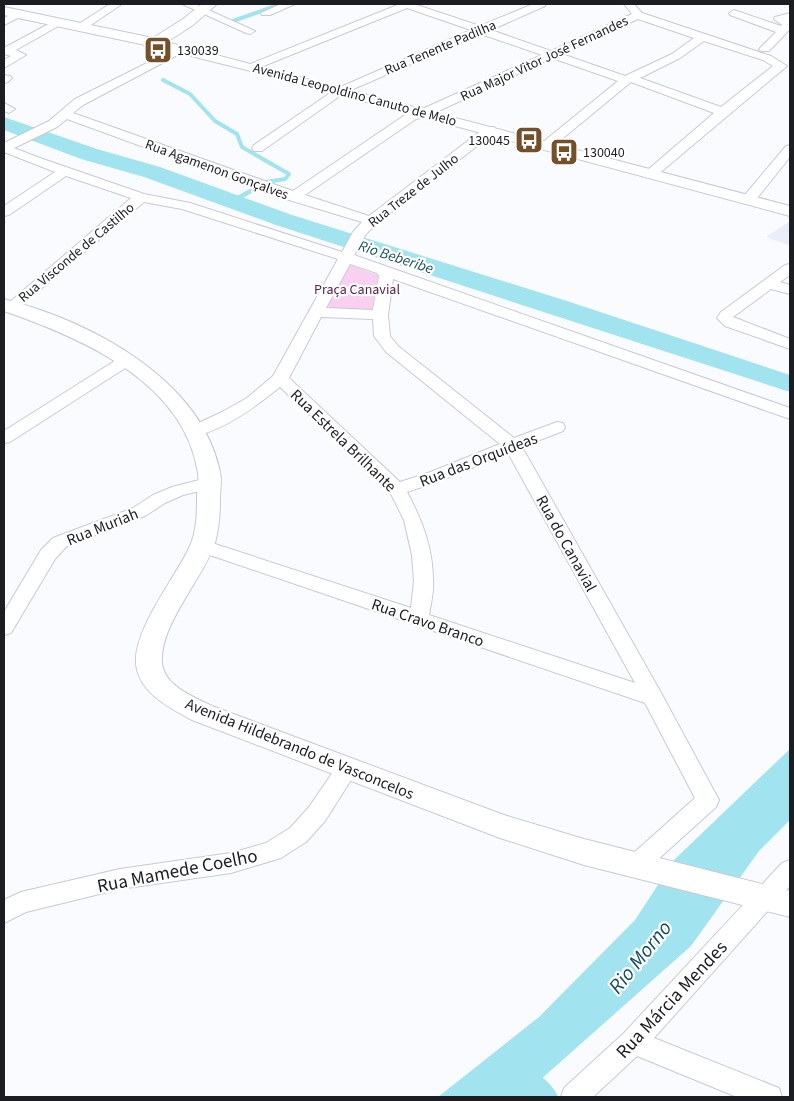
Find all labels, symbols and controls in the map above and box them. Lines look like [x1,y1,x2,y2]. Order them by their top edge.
street label: Rua Major Vitor José Fernandes [457,11,632,107]
street label: Rua Tenente Padilha [382,15,499,80]
bus stop icon: 130039 [143,35,173,65]
place label: 130039 [177,41,219,61]
street label: Avenida Leopoldino Canuto de Melo [251,58,459,132]
bus stop icon: 130045 [514,125,544,155]
place label: 130045 [468,131,510,151]
street label: Rua Agamenon Gonçalves [142,135,291,205]
bus stop icon: 130040 [549,137,579,167]
place label: 130040 [583,143,625,163]
street label: Rua Treze de Julho [364,149,463,233]
street label: Rua Visconde de Castilho [14,198,139,307]
water label: Rio Beberibe [356,236,436,279]
park label: Praça Canavial [314,280,400,300]
street label: Rua Estrela Brilhante [285,384,401,497]
street label: Rua das Orquídeas [416,427,541,493]
street label: Rua do Canavial [530,491,602,596]
street label: Rua Muriah [63,503,142,551]
street label: Rua Cravo Branco [368,593,487,653]
street label: Avenida Hildebrando de Vasconcelos [182,693,418,805]
street label: Rua Mamede Coelho [95,843,260,900]
water label: Rio Morno [601,914,679,1000]
street label: Rua Márcia Mendes [610,935,734,1065]

